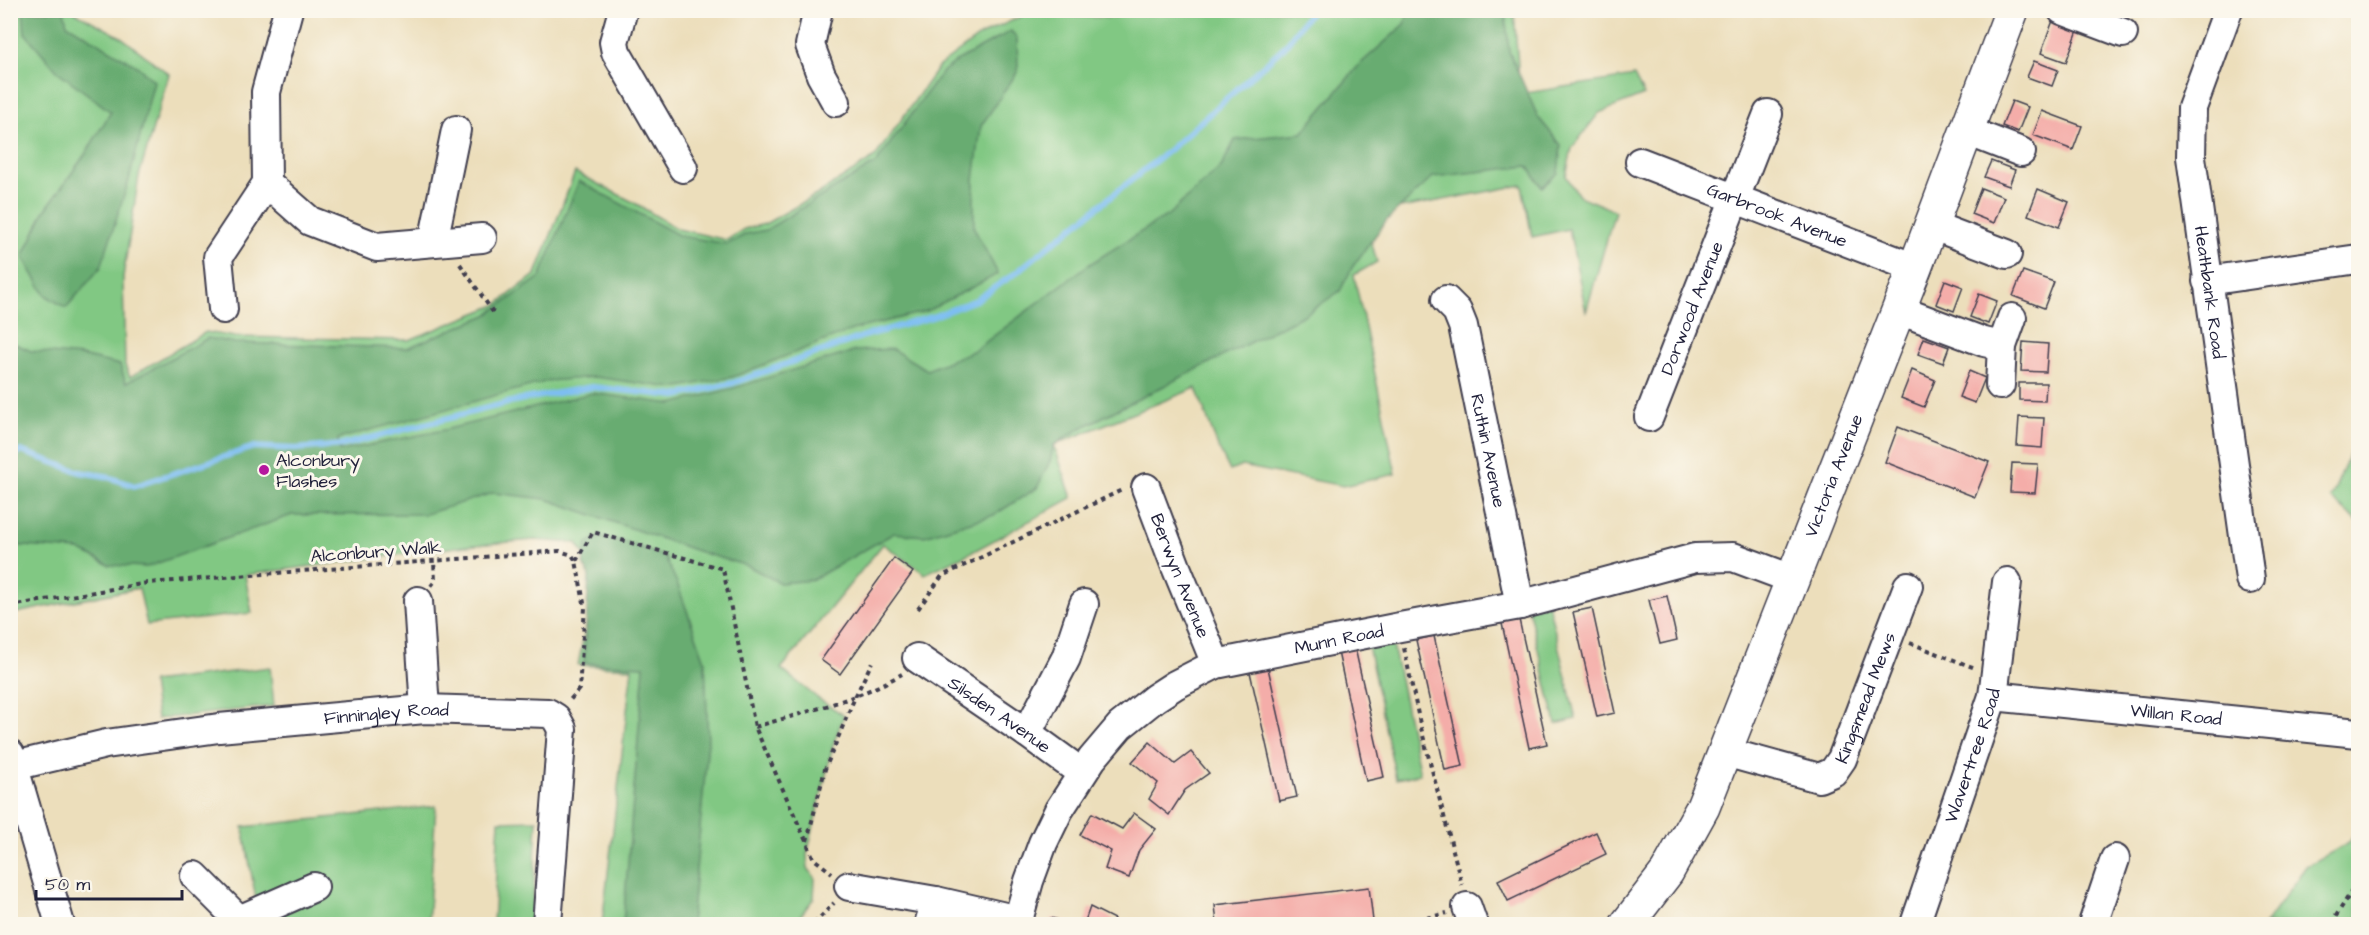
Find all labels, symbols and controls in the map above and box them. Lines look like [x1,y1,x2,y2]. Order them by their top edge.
street label: Garbrook Avenue [1703,176,1851,253]
street label: Heathbank Road [2188,224,2232,360]
street label: Dorwood Avenue [1654,237,1729,379]
street label: Ruthin Avenue [1465,392,1512,510]
street label: Victoria Avenue [1798,410,1869,541]
place label: Alconbury Flashes [276,448,360,494]
marker: Alconbury Flashes [257,463,271,477]
street label: Berwyn Avenue [1144,510,1216,642]
street label: Alconbury Walk [310,535,442,570]
street label: Munn Road [1292,618,1386,660]
street label: Kingsmead Mews [1829,629,1902,767]
street label: Silsden Avenue [943,670,1056,759]
street label: Wavertree Road [1938,687,2006,826]
street label: Finningley Road [323,696,449,731]
street label: Willan Road [2129,697,2223,732]
scale bar [36,863,182,901]
text: 50 m [45,872,90,897]

